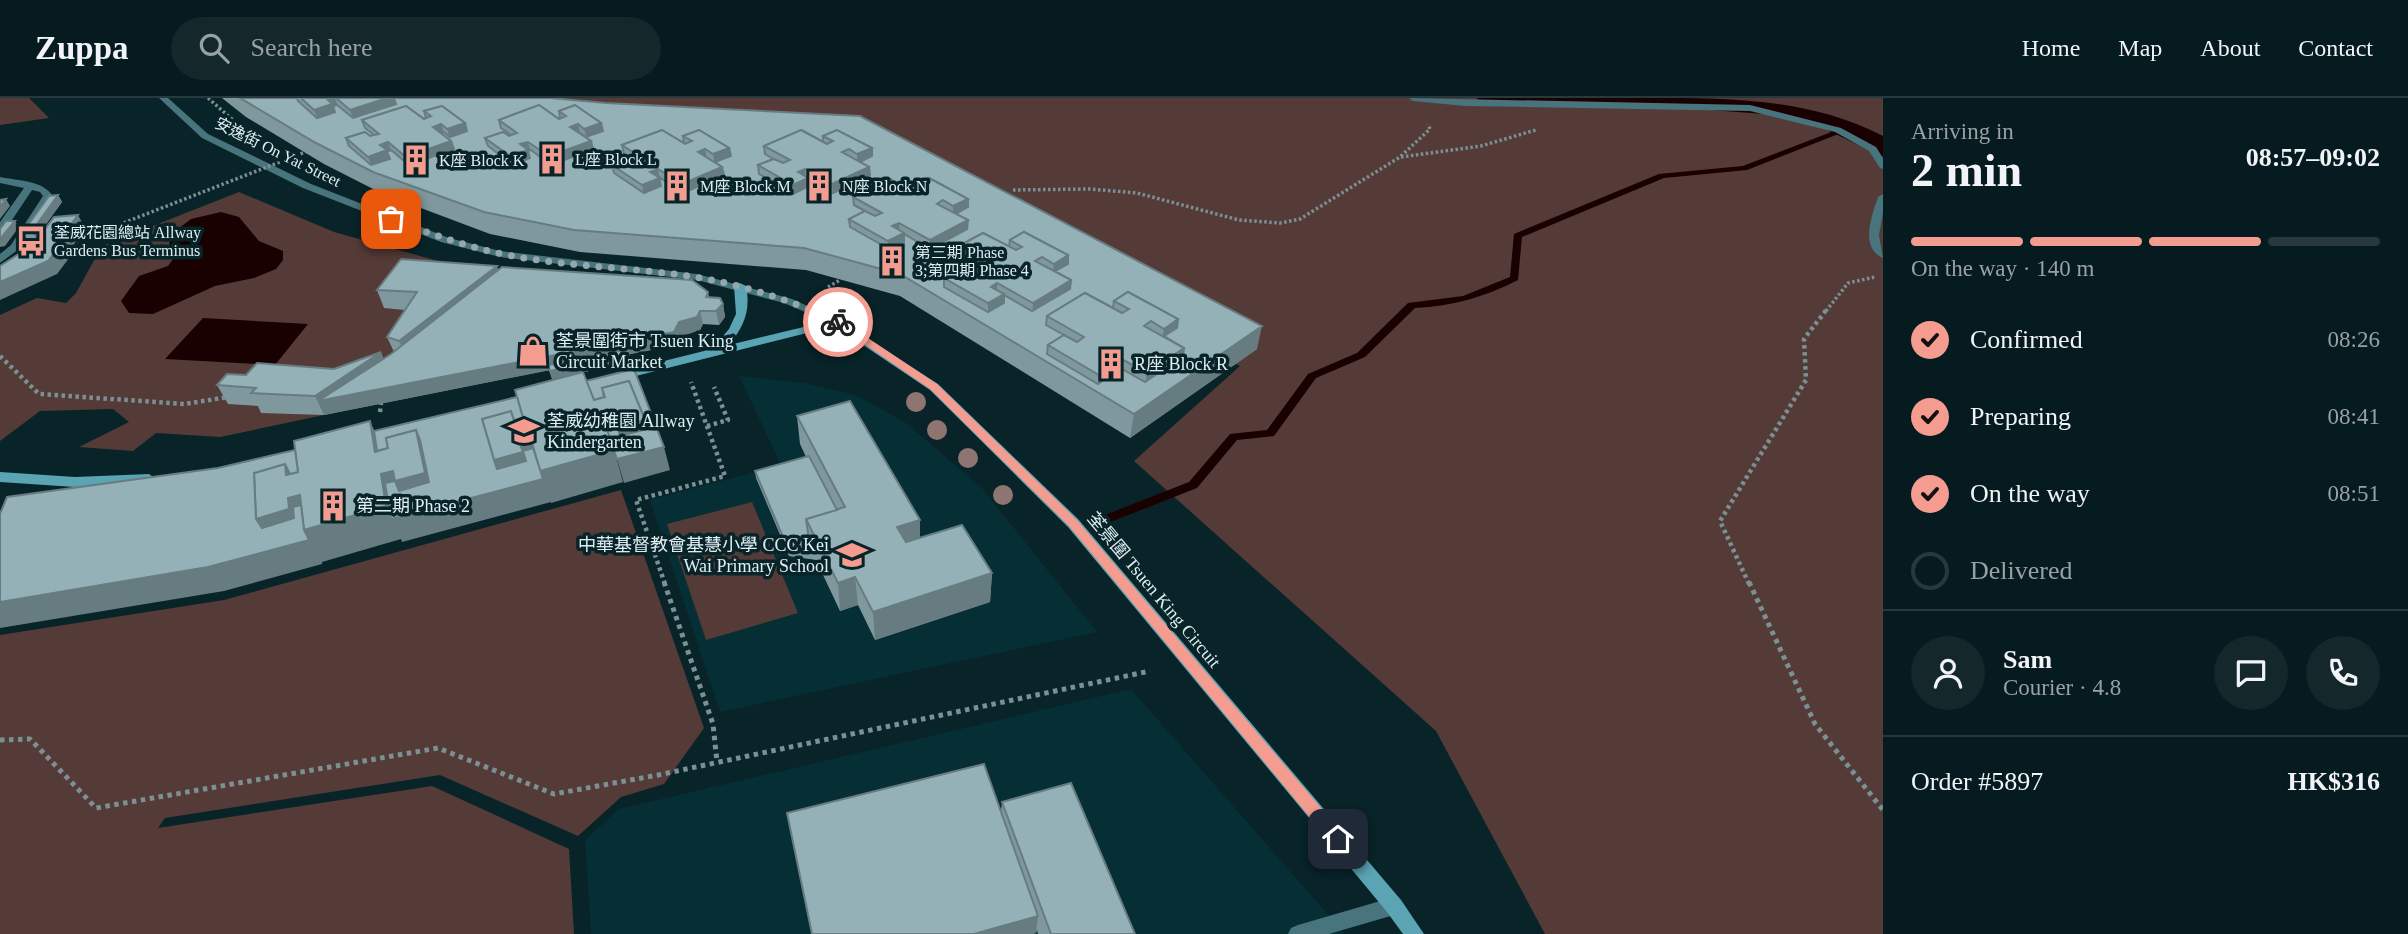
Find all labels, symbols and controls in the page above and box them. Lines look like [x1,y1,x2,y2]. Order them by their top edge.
search box [171,17,661,80]
icon: search [195,29,233,67]
text: Zuppa [35,30,129,66]
text: Search here [251,33,373,62]
text: Home [2022,35,2080,61]
text: Map [2118,35,2162,61]
text: About [2200,35,2260,61]
text: Contact [2298,35,2373,61]
street label: 安逸街 On Yat Street [212,114,344,190]
text: Arriving in [1911,119,2014,144]
building icon: L座 Block L [535,142,569,176]
building icon: K座 Block K [399,143,433,177]
text: 08:57–09:02 [2246,143,2380,172]
text: 2 min [1911,145,2022,196]
place label: L座 Block L [575,151,657,168]
place label: K座 Block K [439,152,525,169]
building icon: M座 Block M [660,169,694,203]
building icon: N座 Block N [802,169,836,203]
place label: M座 Block M [700,178,791,195]
place label: N座 Block N [842,178,928,195]
pin [361,189,421,249]
icon: bag [372,200,410,238]
bus stop icon: 荃威花園總站 Allway Gardens Bus Terminus [14,224,48,258]
place label: 荃威花園總站 Allway Gardens Bus Terminus [54,224,201,259]
building icon: 第三期 Phase 3;第四期 Phase 4 [875,244,909,278]
place label: 第三期 Phase 3;第四期 Phase 4 [915,244,1029,279]
text: On the way · 140 m [1911,256,2094,281]
courier [803,287,873,357]
icon: bike [819,303,857,341]
icon: check [1911,321,1949,359]
text: Confirmed [1970,325,2083,354]
text: 08:26 [2328,327,2380,352]
place label: 荃景圍街市 Tsuen King Circuit Market [556,331,734,372]
shop icon: 荃景圍街市 Tsuen King Circuit Market [516,334,550,368]
building icon: R座 Block R [1094,347,1128,381]
place label: R座 Block R [1134,354,1228,374]
icon: check [1911,398,1949,436]
text: Preparing [1970,402,2071,431]
text: 08:41 [2328,404,2380,429]
place label: 荃威幼稚園 Allway Kindergarten [547,411,695,452]
school or university icon: 荃威幼稚園 Allway Kindergarten [507,414,541,448]
icon: check [1911,475,1949,513]
text: On the way [1970,479,2090,508]
text: 08:51 [2328,481,2380,506]
building icon: 第二期 Phase 2 [316,489,350,523]
place label: 第二期 Phase 2 [356,496,470,516]
street label: 荃景圍 Tsuen King Circuit [1083,508,1225,672]
place label: 中華基督教會基慧小學 CCC Kei Wai Primary School [578,535,829,576]
school or university icon: 中華基督教會基慧小學 CCC Kei Wai Primary School [835,538,869,572]
text: Delivered [1970,556,2073,585]
button: person [1911,636,1985,710]
button: chat [2214,636,2288,710]
button: phone [2306,636,2380,710]
text: Sam [2003,645,2052,674]
text: Courier · 4.8 [2003,675,2121,700]
text: Order #5897 [1911,767,2043,796]
text: HK$316 [2288,767,2380,796]
pin [1308,809,1368,869]
icon: home [1319,820,1357,858]

